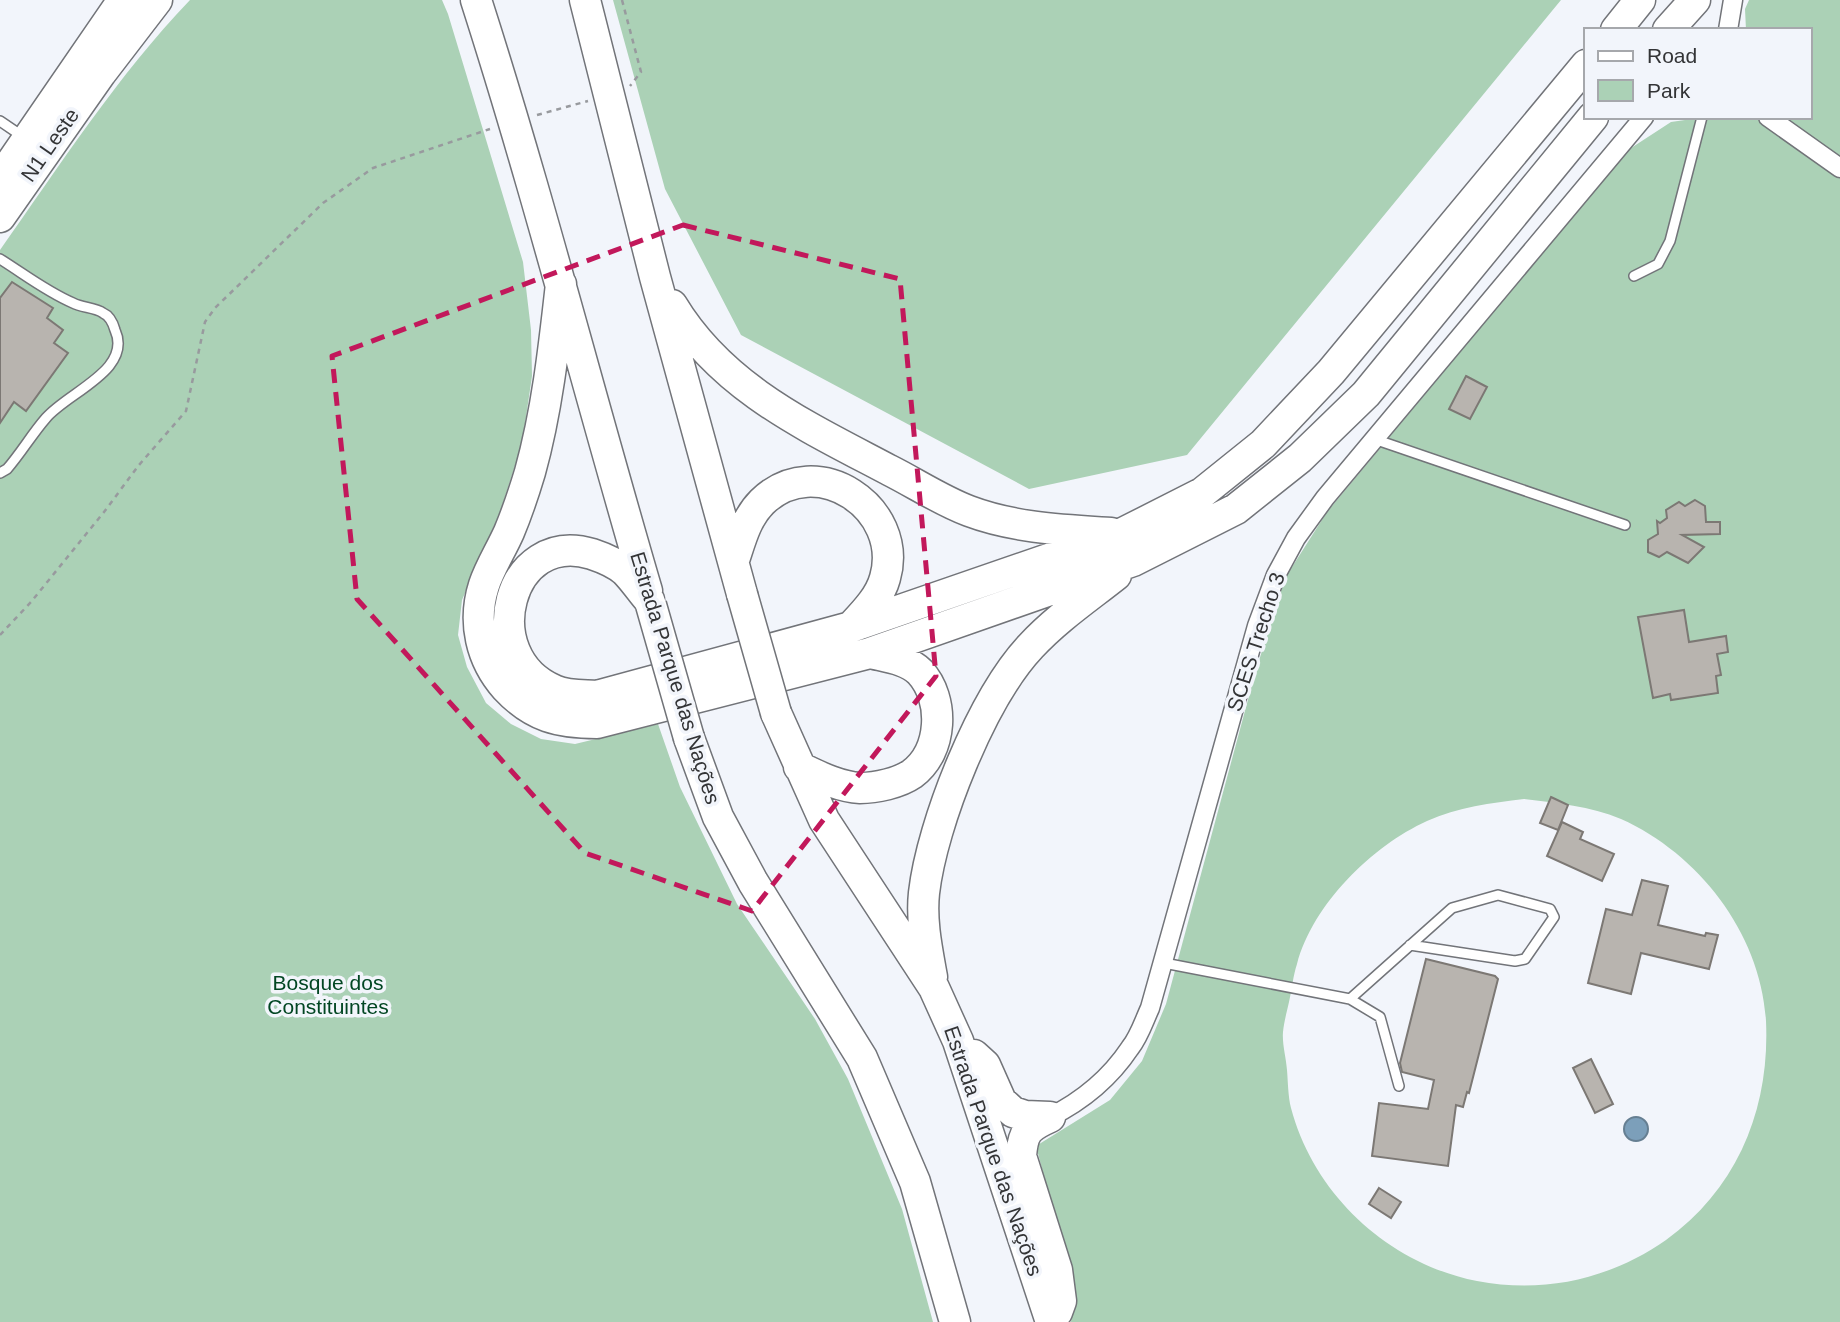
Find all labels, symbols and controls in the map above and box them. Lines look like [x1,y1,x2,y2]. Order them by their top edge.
legend [1584,28,1812,119]
text: Road [1647,44,1697,67]
text: Park [1647,79,1691,102]
street label: N1 Leste [16,104,83,186]
street label: Estrada Parque das Nações [626,549,725,807]
street label: SCES Trecho 3 [1222,569,1289,714]
park label: Bosque dos Constituintes [267,971,389,1018]
street label: Estrada Parque das Nações [940,1023,1047,1279]

